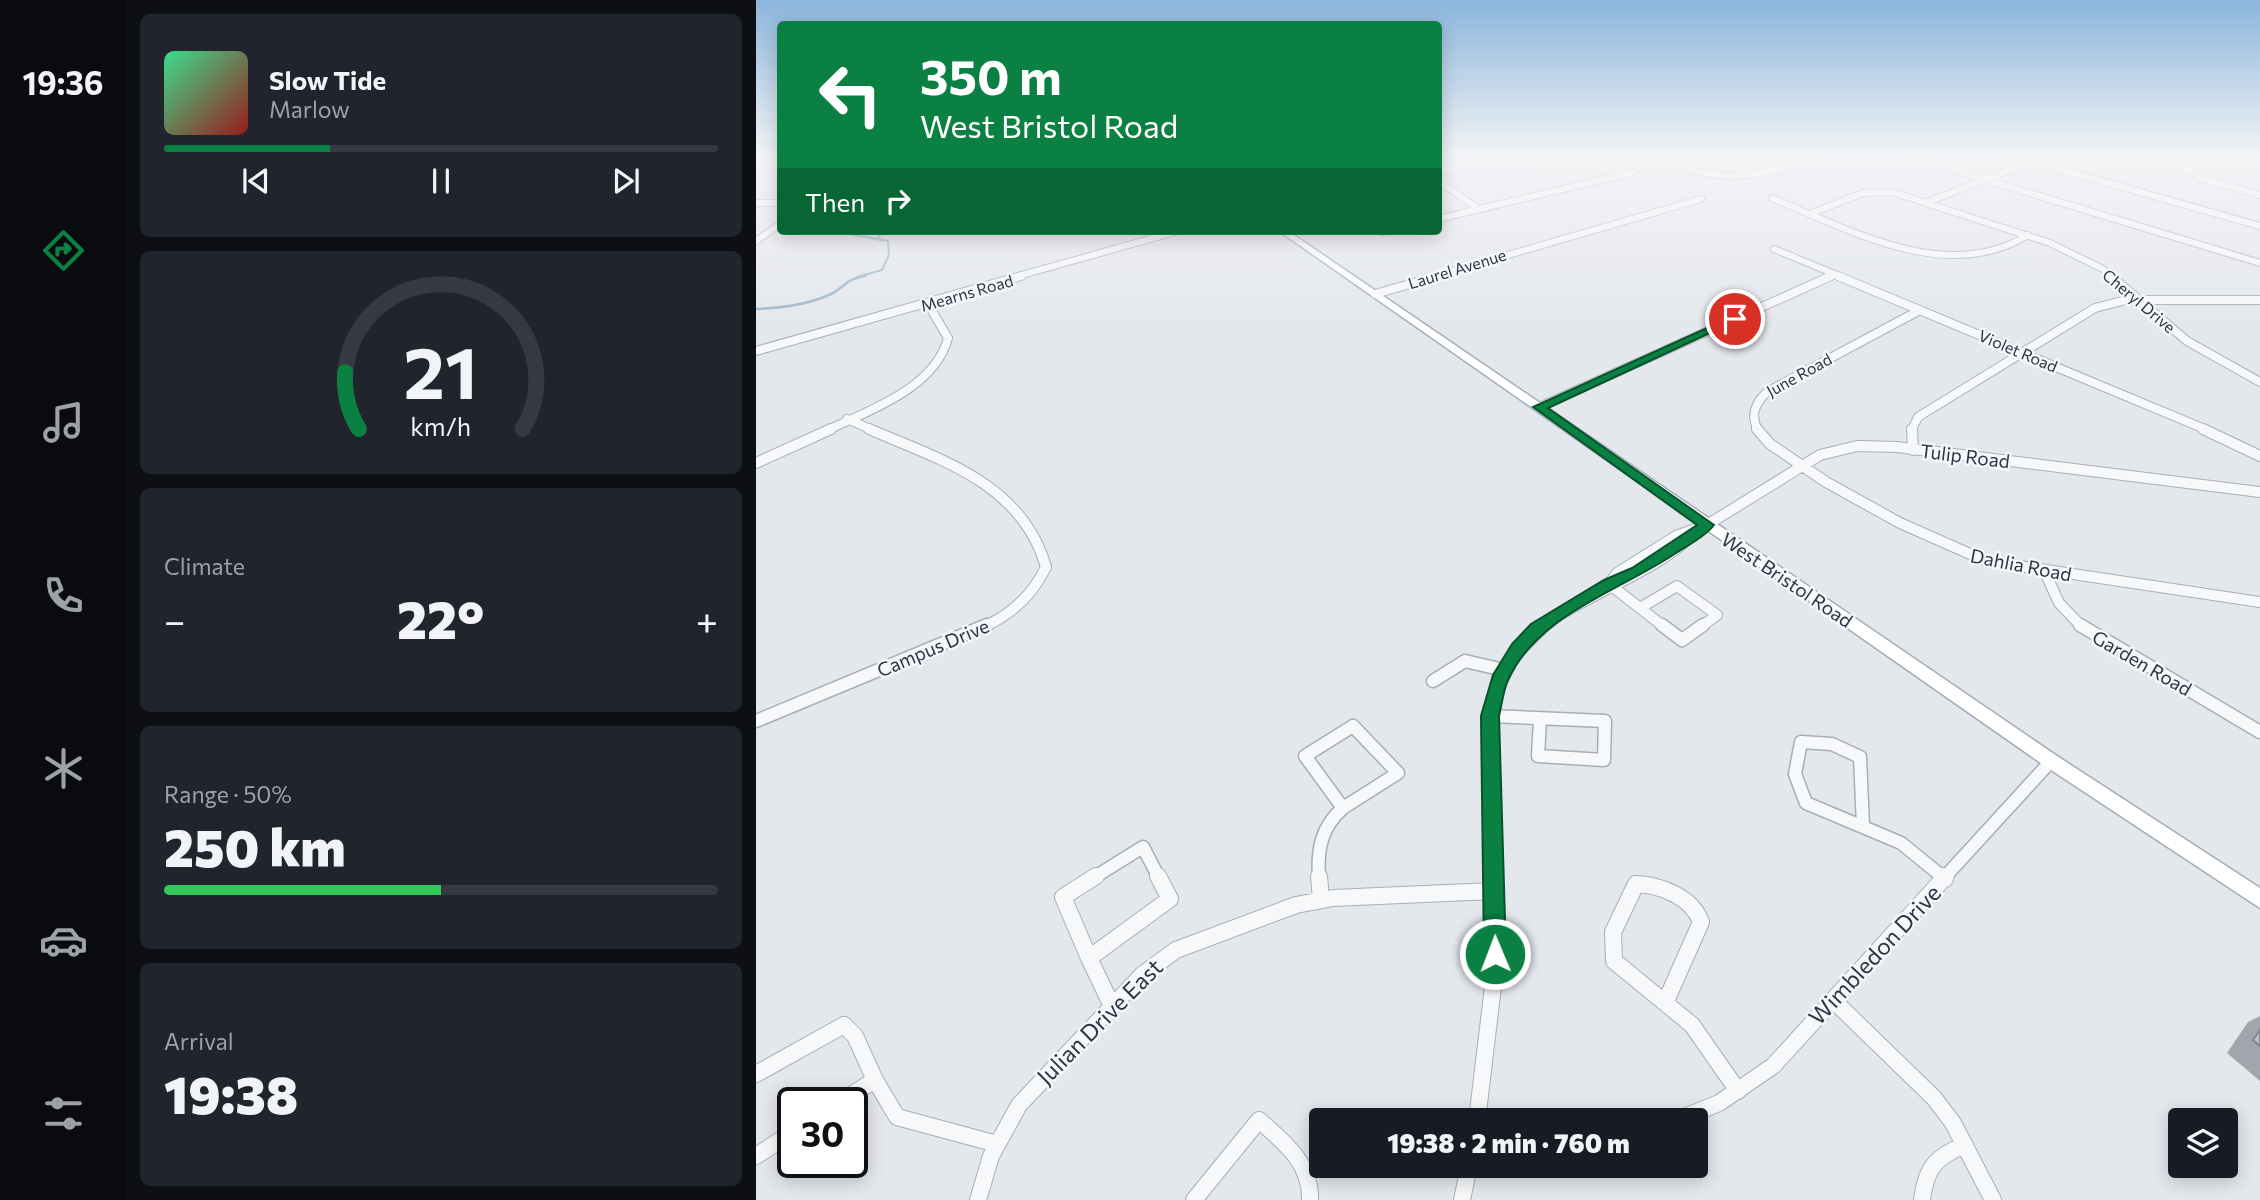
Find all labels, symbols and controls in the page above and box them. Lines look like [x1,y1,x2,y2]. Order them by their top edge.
text: 350 m [920,45,1062,105]
icon: left [805,49,896,140]
text: 19:36 [22,62,104,102]
text: Slow Tide [269,64,386,95]
text: Marlow [269,95,350,123]
text: West Bristol Road [920,105,1178,145]
icon: previous [237,162,275,200]
icon: pause [422,162,460,200]
icon: next [607,162,645,200]
icon: right [879,182,917,220]
text: Then [805,186,865,217]
icon: directions [39,226,88,275]
street label: Laurel Avenue [1406,245,1508,292]
street label: Cheryl Drive [2099,265,2180,337]
street label: Mearns Road [918,270,1015,315]
pin [1705,289,1765,349]
icon: arrive [1716,300,1754,338]
text: 21 [404,325,478,414]
street label: Violet Road [1976,325,2061,376]
street label: June Road [1763,349,1835,400]
icon: music [39,398,88,447]
text: km/h [411,411,471,441]
street label: Tulip Road [1919,439,2011,472]
street label: West Bristol Road [1717,527,1857,632]
street label: Dahlia Road [1969,543,2074,586]
text: Climate [164,552,245,580]
icon: phone [39,571,88,620]
text: 22° [397,586,484,650]
text: − [164,596,186,643]
text: + [696,596,718,643]
street label: Campus Drive [873,614,992,681]
street label: Garden Road [2088,625,2196,700]
icon: climate [39,744,88,793]
text: Range · 50% [164,780,292,808]
text: 250 km [164,814,346,878]
street label: Wimbledon Drive [1802,879,1946,1030]
icon: car [39,916,88,965]
position arrow [1458,917,1532,991]
street label: Julian Drive East [1031,953,1168,1090]
text: Arrival [164,1027,234,1055]
text: 19:38 [164,1061,298,1125]
speed limit sign: 30 [777,1087,868,1178]
icon: filters [39,1089,88,1138]
map controls [2168,1108,2238,1178]
button: layers [2168,1108,2238,1178]
text: 19:38 · 2 min · 760 m [1387,1127,1630,1158]

